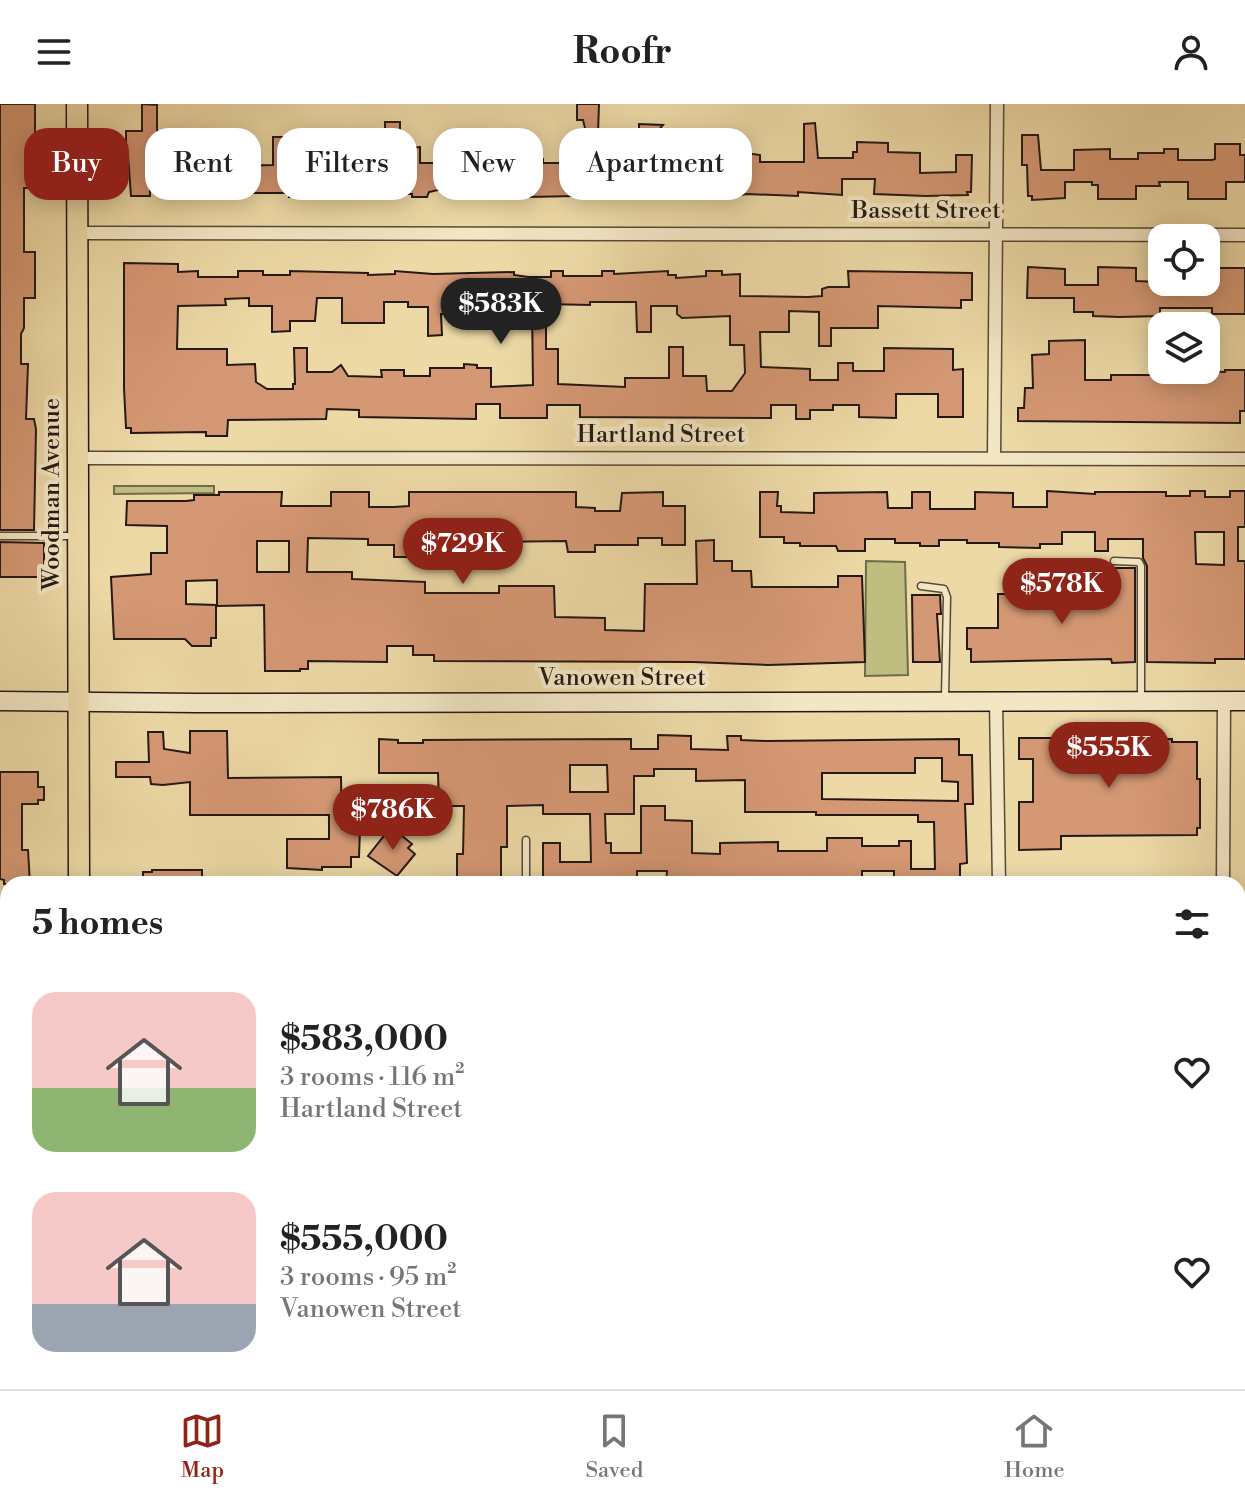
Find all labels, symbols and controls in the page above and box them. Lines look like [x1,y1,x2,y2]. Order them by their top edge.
icon: menu [32,30,76,74]
text: Roofr [573,30,672,75]
icon: person [1169,30,1213,74]
chip: Buy [24,128,129,200]
chip: Rent [145,128,261,200]
chip: Filters [277,128,417,200]
chip: New [433,128,543,200]
chip: Apartment [559,128,752,200]
street label: Bassett Street [850,196,1001,226]
map controls [1148,224,1220,384]
button: locate [1148,224,1220,296]
pin: $583K [445,278,557,346]
text: $583K [459,288,543,320]
button: layers [1148,312,1220,384]
street label: Woodman Avenue [37,398,67,591]
street label: Hartland Street [577,420,746,450]
pin: $729K [407,518,519,586]
text: $729K [421,528,505,560]
pin: $578K [1006,558,1118,626]
text: $578K [1020,568,1104,600]
street label: Vanowen Street [537,663,706,693]
pin: $555K [1053,722,1165,790]
text: $555K [1067,732,1151,764]
pin: $786K [337,784,449,852]
text: $786K [351,794,435,826]
icon: filters [1170,902,1214,946]
text: 5 homes [32,903,163,945]
text: $583,000 [280,1019,448,1061]
icon: home [96,1024,192,1120]
icon: heart [1170,1050,1214,1094]
text: 3 rooms · 116 m² [280,1061,464,1093]
text: Hartland Street [280,1093,463,1125]
text: $555,000 [280,1219,448,1261]
icon: home [96,1224,192,1320]
icon: heart [1170,1250,1214,1294]
text: 3 rooms · 95 m² [280,1261,456,1293]
text: Vanowen Street [280,1293,462,1325]
tab: Map [180,1409,224,1484]
tab: Saved [585,1409,643,1484]
tab: Home [1004,1409,1065,1484]

